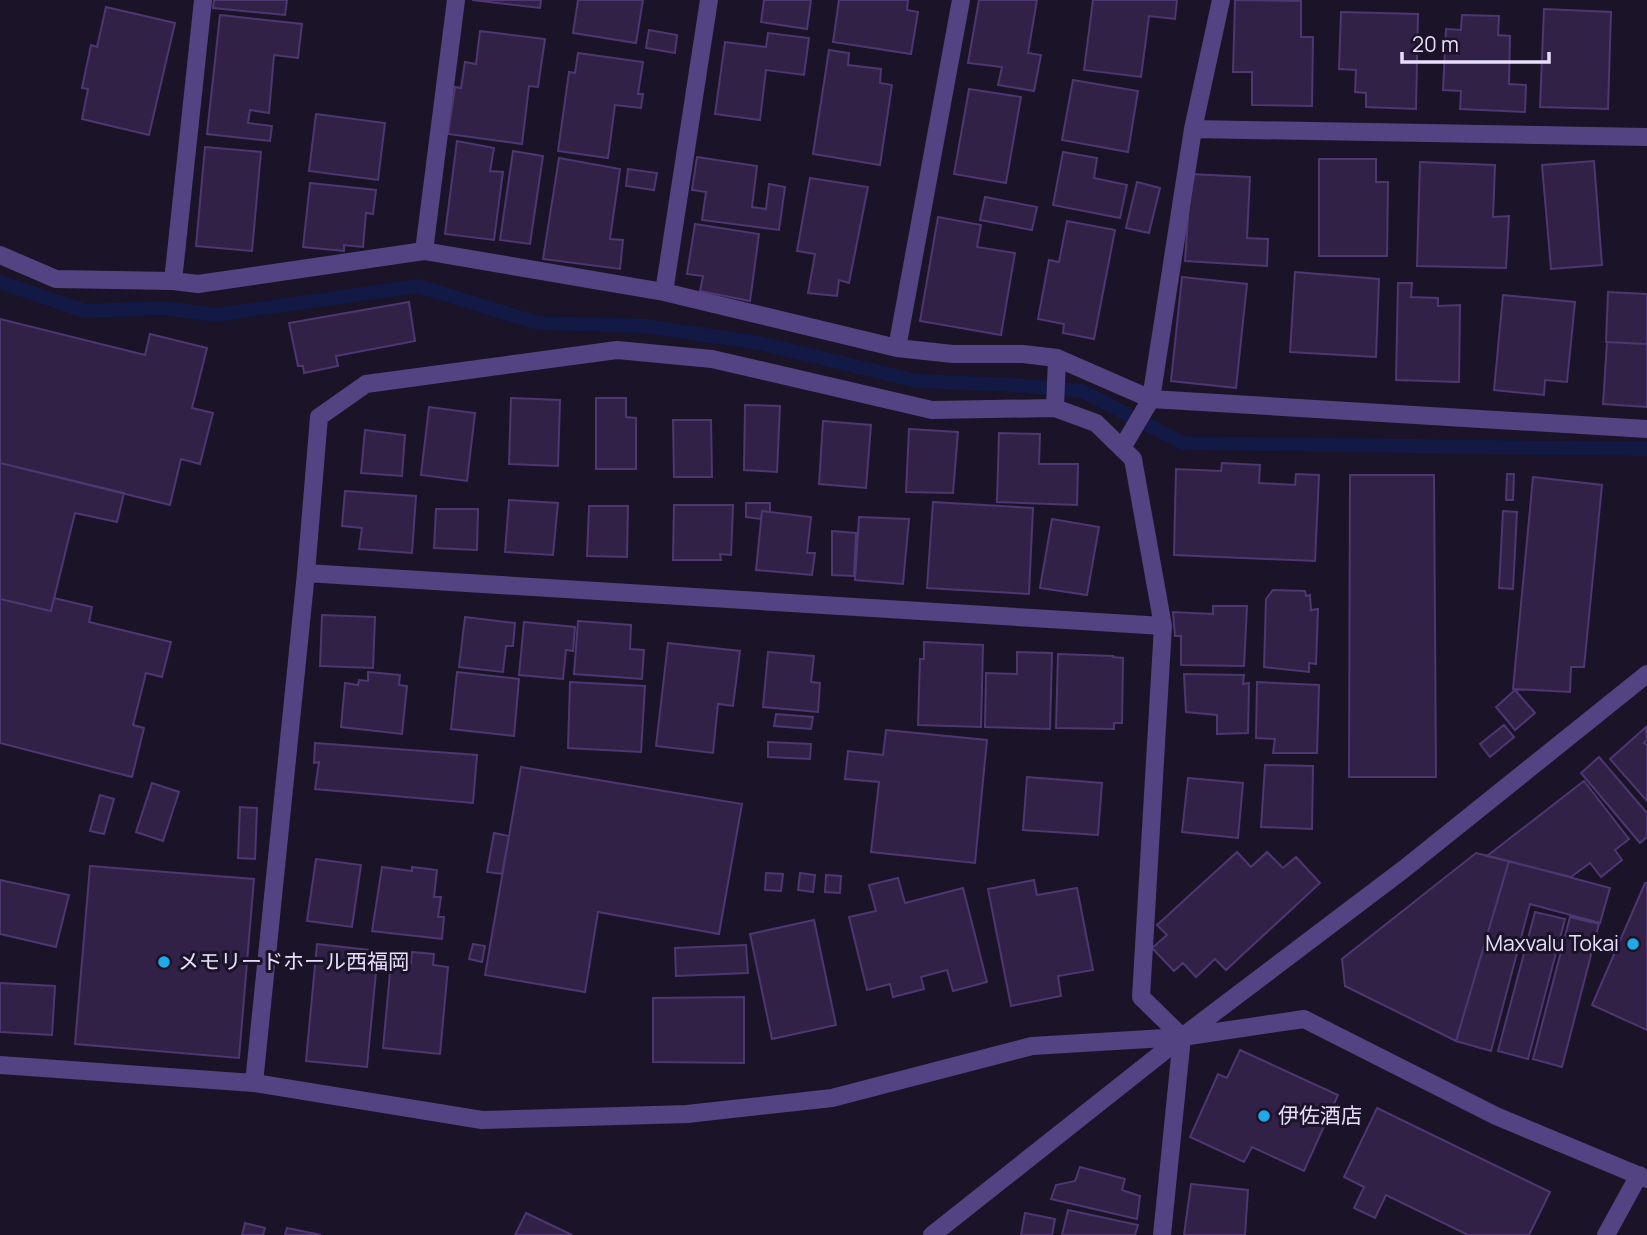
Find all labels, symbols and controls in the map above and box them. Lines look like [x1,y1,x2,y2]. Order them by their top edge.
scale bar [1402,21,1549,65]
text: 20 m [1412,30,1459,58]
place label: Maxvalu Tokai [1485,929,1619,957]
marker: Maxvalu Tokai [1625,936,1641,952]
place label: メモリードホール西福岡 [178,947,409,975]
marker: メモリードホール西福岡 [156,954,172,970]
place label: 伊佐酒店 [1278,1101,1362,1129]
marker: 伊佐酒店 [1256,1108,1272,1124]

